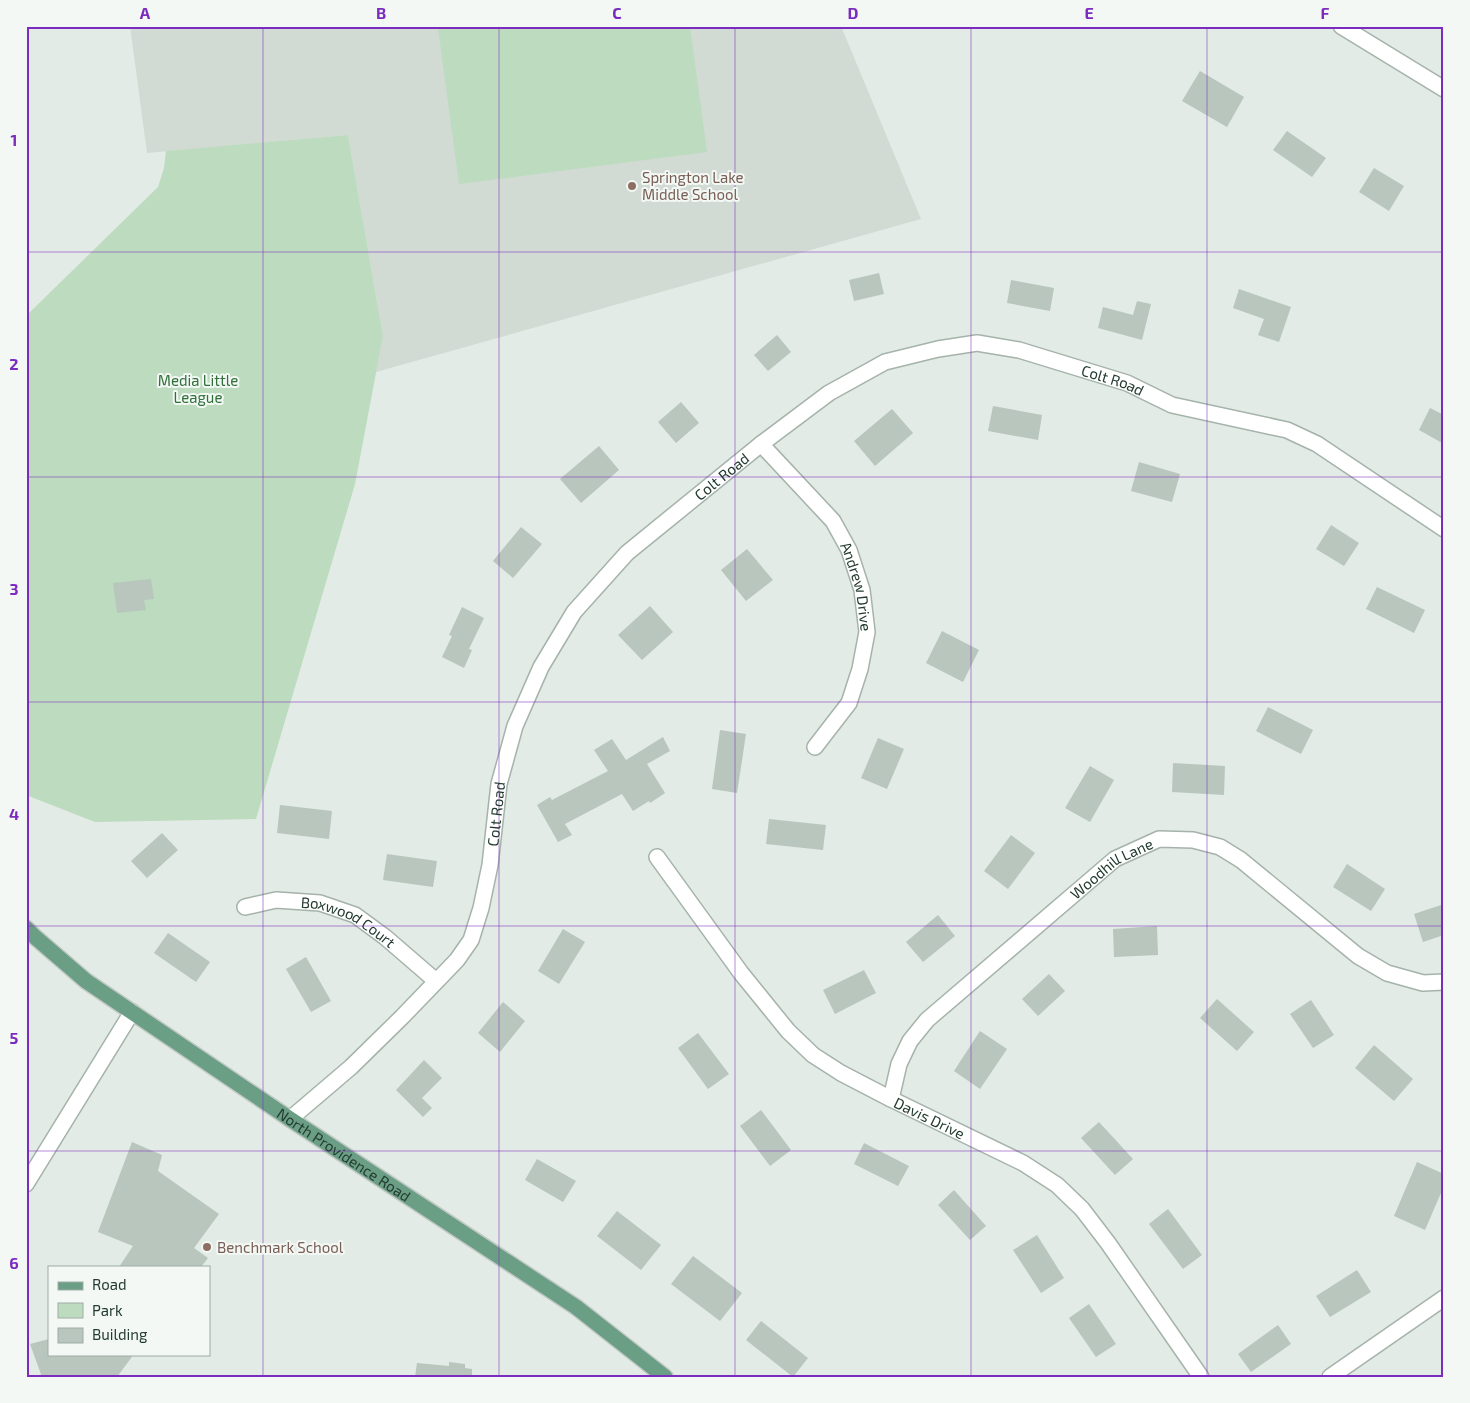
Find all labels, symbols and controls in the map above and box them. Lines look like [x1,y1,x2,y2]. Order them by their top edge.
text: A [140,3,151,22]
text: B [376,3,386,22]
text: C [612,3,622,22]
text: D [848,3,859,22]
text: E [1084,3,1094,22]
text: F [1321,3,1330,22]
text: 1 [11,130,17,149]
place label: Springton Lake Middle School [642,168,744,203]
marker: Springton Lake Middle School [626,180,638,192]
text: 2 [9,354,19,373]
street label: Colt Road [1079,361,1147,399]
park label: Media Little League [158,371,238,406]
street label: Colt Road [691,449,752,504]
street label: Andrew Drive [837,538,876,632]
text: 3 [9,579,19,598]
street label: Colt Road [483,781,508,847]
text: 4 [9,804,19,823]
street label: Woodhill Lane [1066,834,1156,902]
street label: Boxwood Court [300,893,399,951]
text: 5 [10,1028,19,1047]
street label: Davis Drive [891,1093,968,1142]
street label: North Providence Road [274,1104,414,1205]
place label: Benchmark School [217,1238,344,1256]
marker: Benchmark School [201,1241,213,1253]
text: 6 [9,1253,19,1272]
legend [48,1266,210,1356]
text: Road [92,1275,127,1293]
text: Park [92,1301,123,1319]
text: Building [92,1325,148,1343]

